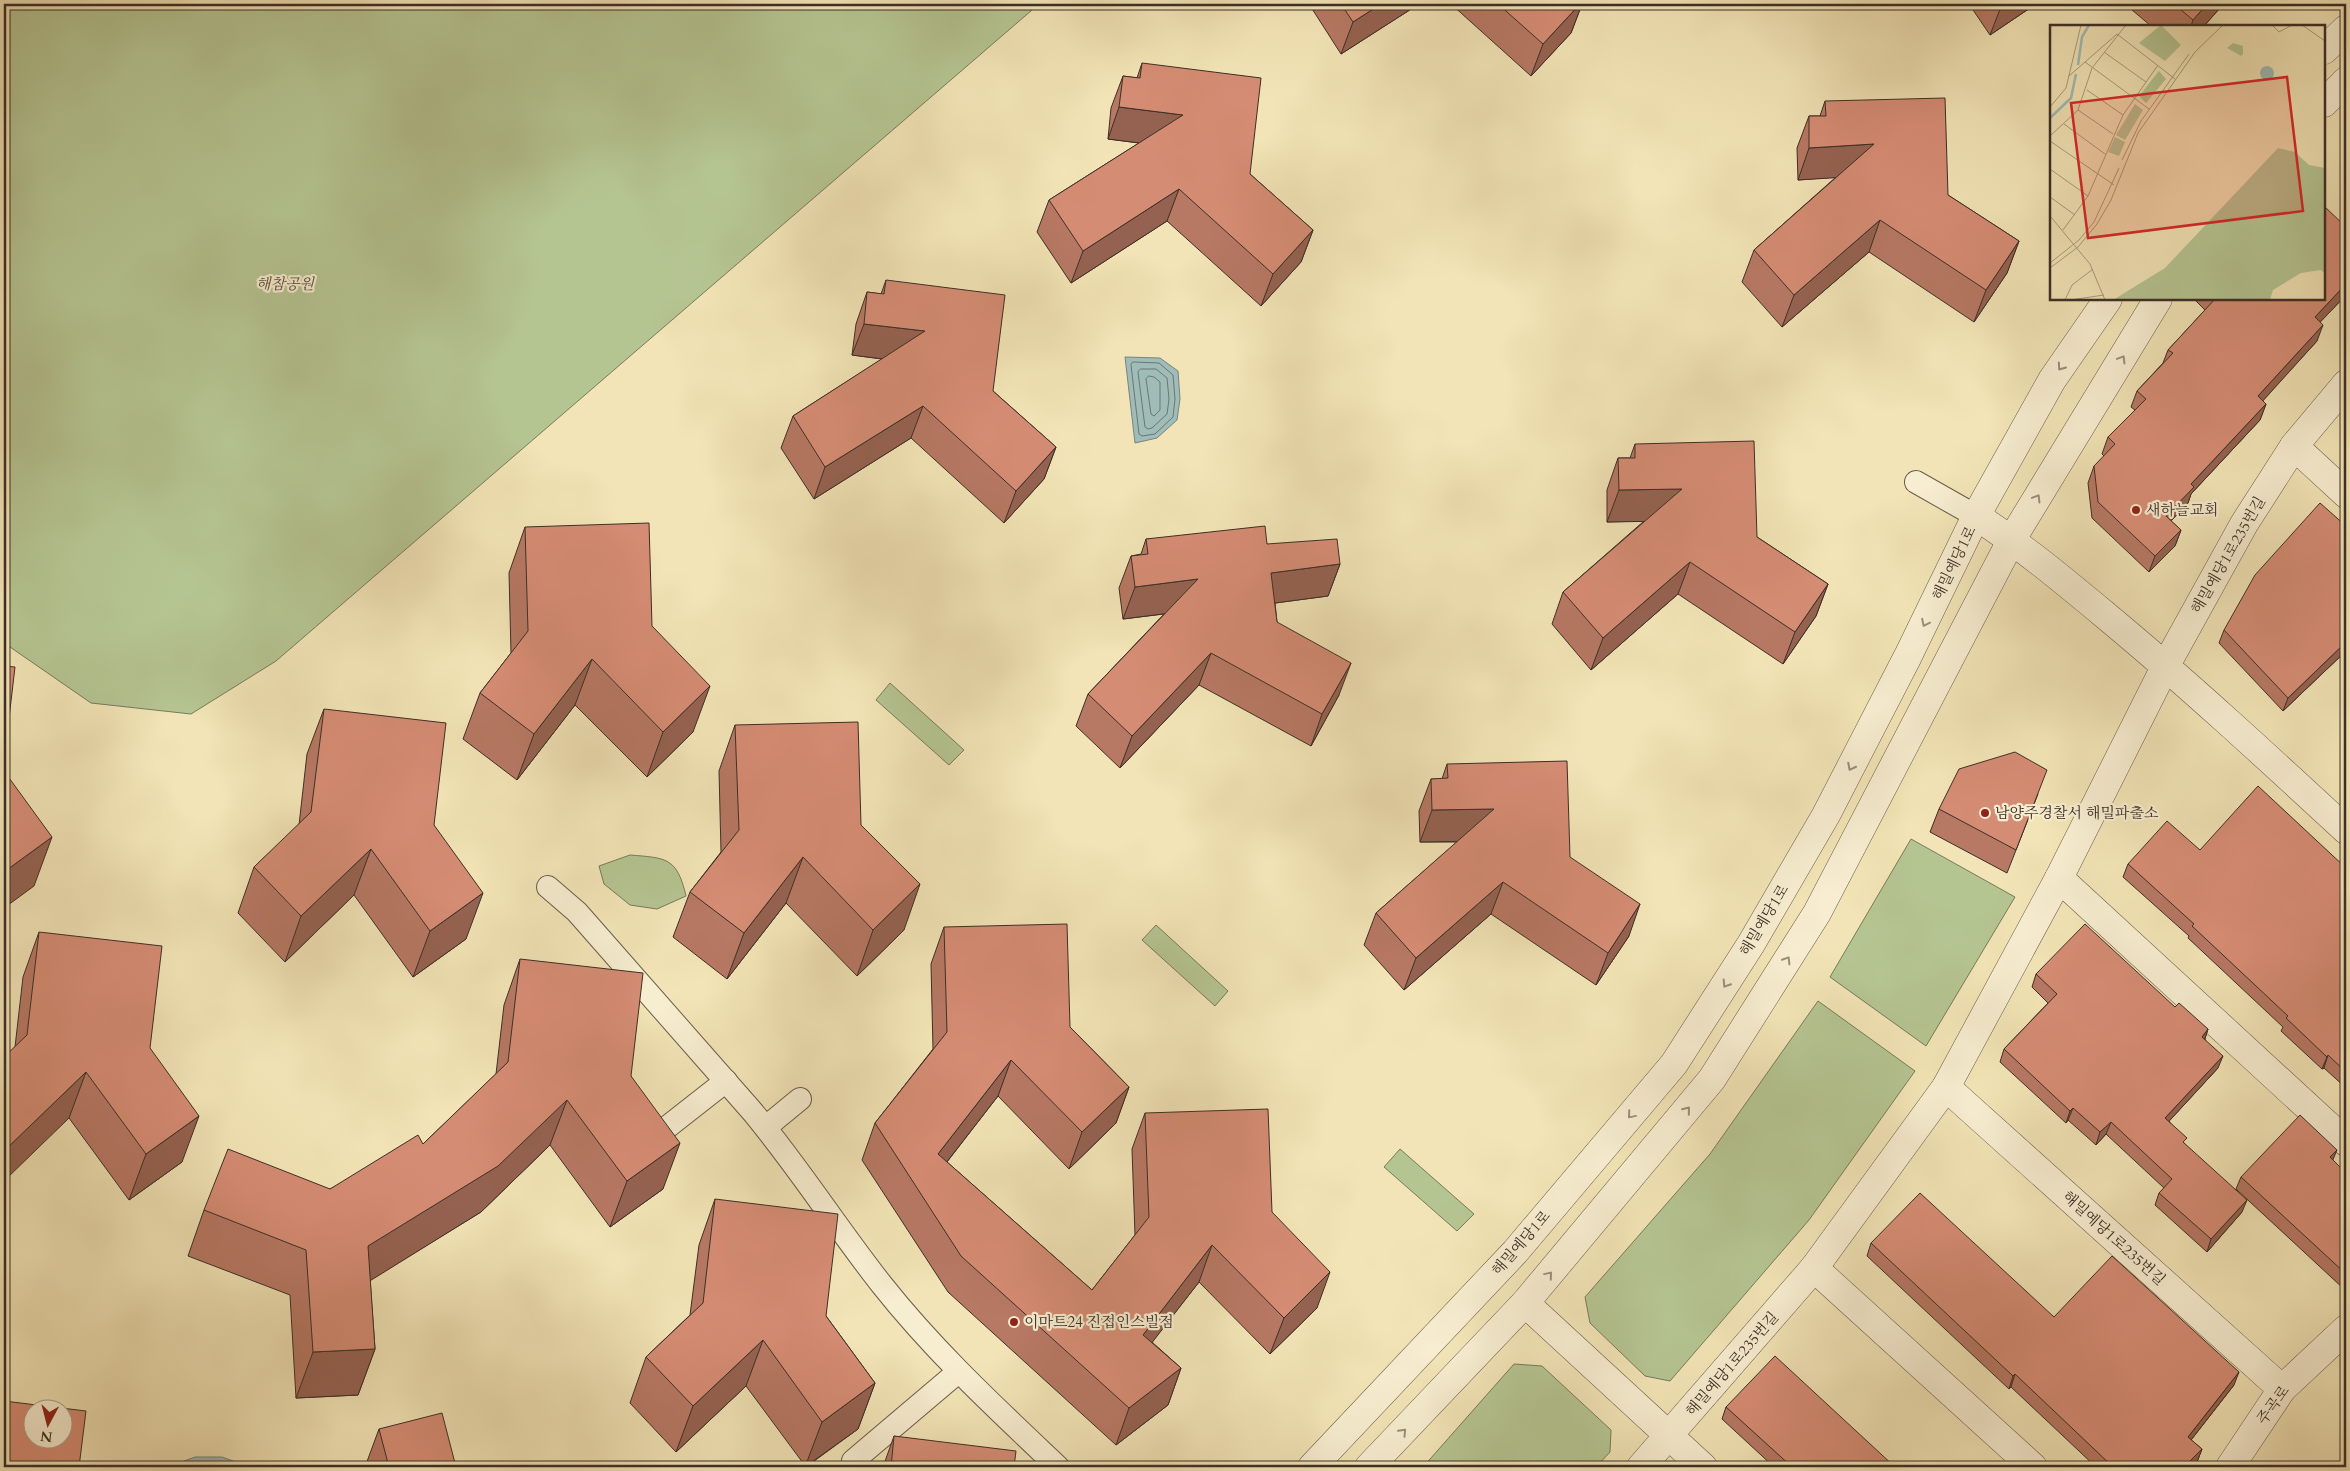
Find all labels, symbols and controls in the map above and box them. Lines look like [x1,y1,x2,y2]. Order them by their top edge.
inset map [2050,25,2325,300]
park label: 해참공원 [256,274,315,294]
one-way arrow [2115,355,2125,364]
one-way arrow [2058,362,2067,371]
street label: 해밀예당1로235번길 [2186,493,2270,617]
one-way arrow [2031,494,2041,503]
place label: 새하늘교회 [2146,500,2218,520]
marker: 새하늘교회 [2130,504,2142,516]
street label: 해밀예당1로 [1927,522,1981,603]
one-way arrow [1921,617,1931,626]
one-way arrow [1847,762,1857,771]
place label: 남양주경찰서 해밀파출소 [1995,803,2159,823]
marker: 남양주경찰서 해밀파출소 [1979,807,1991,819]
street label: 해밀예당1로 [1735,880,1793,959]
one-way arrow [1781,956,1790,966]
one-way arrow [1722,978,1732,987]
one-way arrow [1682,1106,1691,1115]
one-way arrow [1628,1109,1636,1118]
street label: 해밀예당1로235번길 [2058,1186,2170,1290]
street label: 해밀예당1로 [1487,1206,1555,1280]
one-way arrow [1544,1271,1553,1280]
street label: 해밀예당1로235번길 [1681,1308,1783,1420]
place label: 이마트24 진접인스빌점 [1024,1312,1174,1332]
marker: 이마트24 진접인스빌점 [1008,1316,1020,1328]
street label: 주곡로 [2252,1381,2294,1428]
north arrow [22,1398,72,1448]
text: N [39,1426,54,1447]
one-way arrow [1397,1428,1406,1437]

